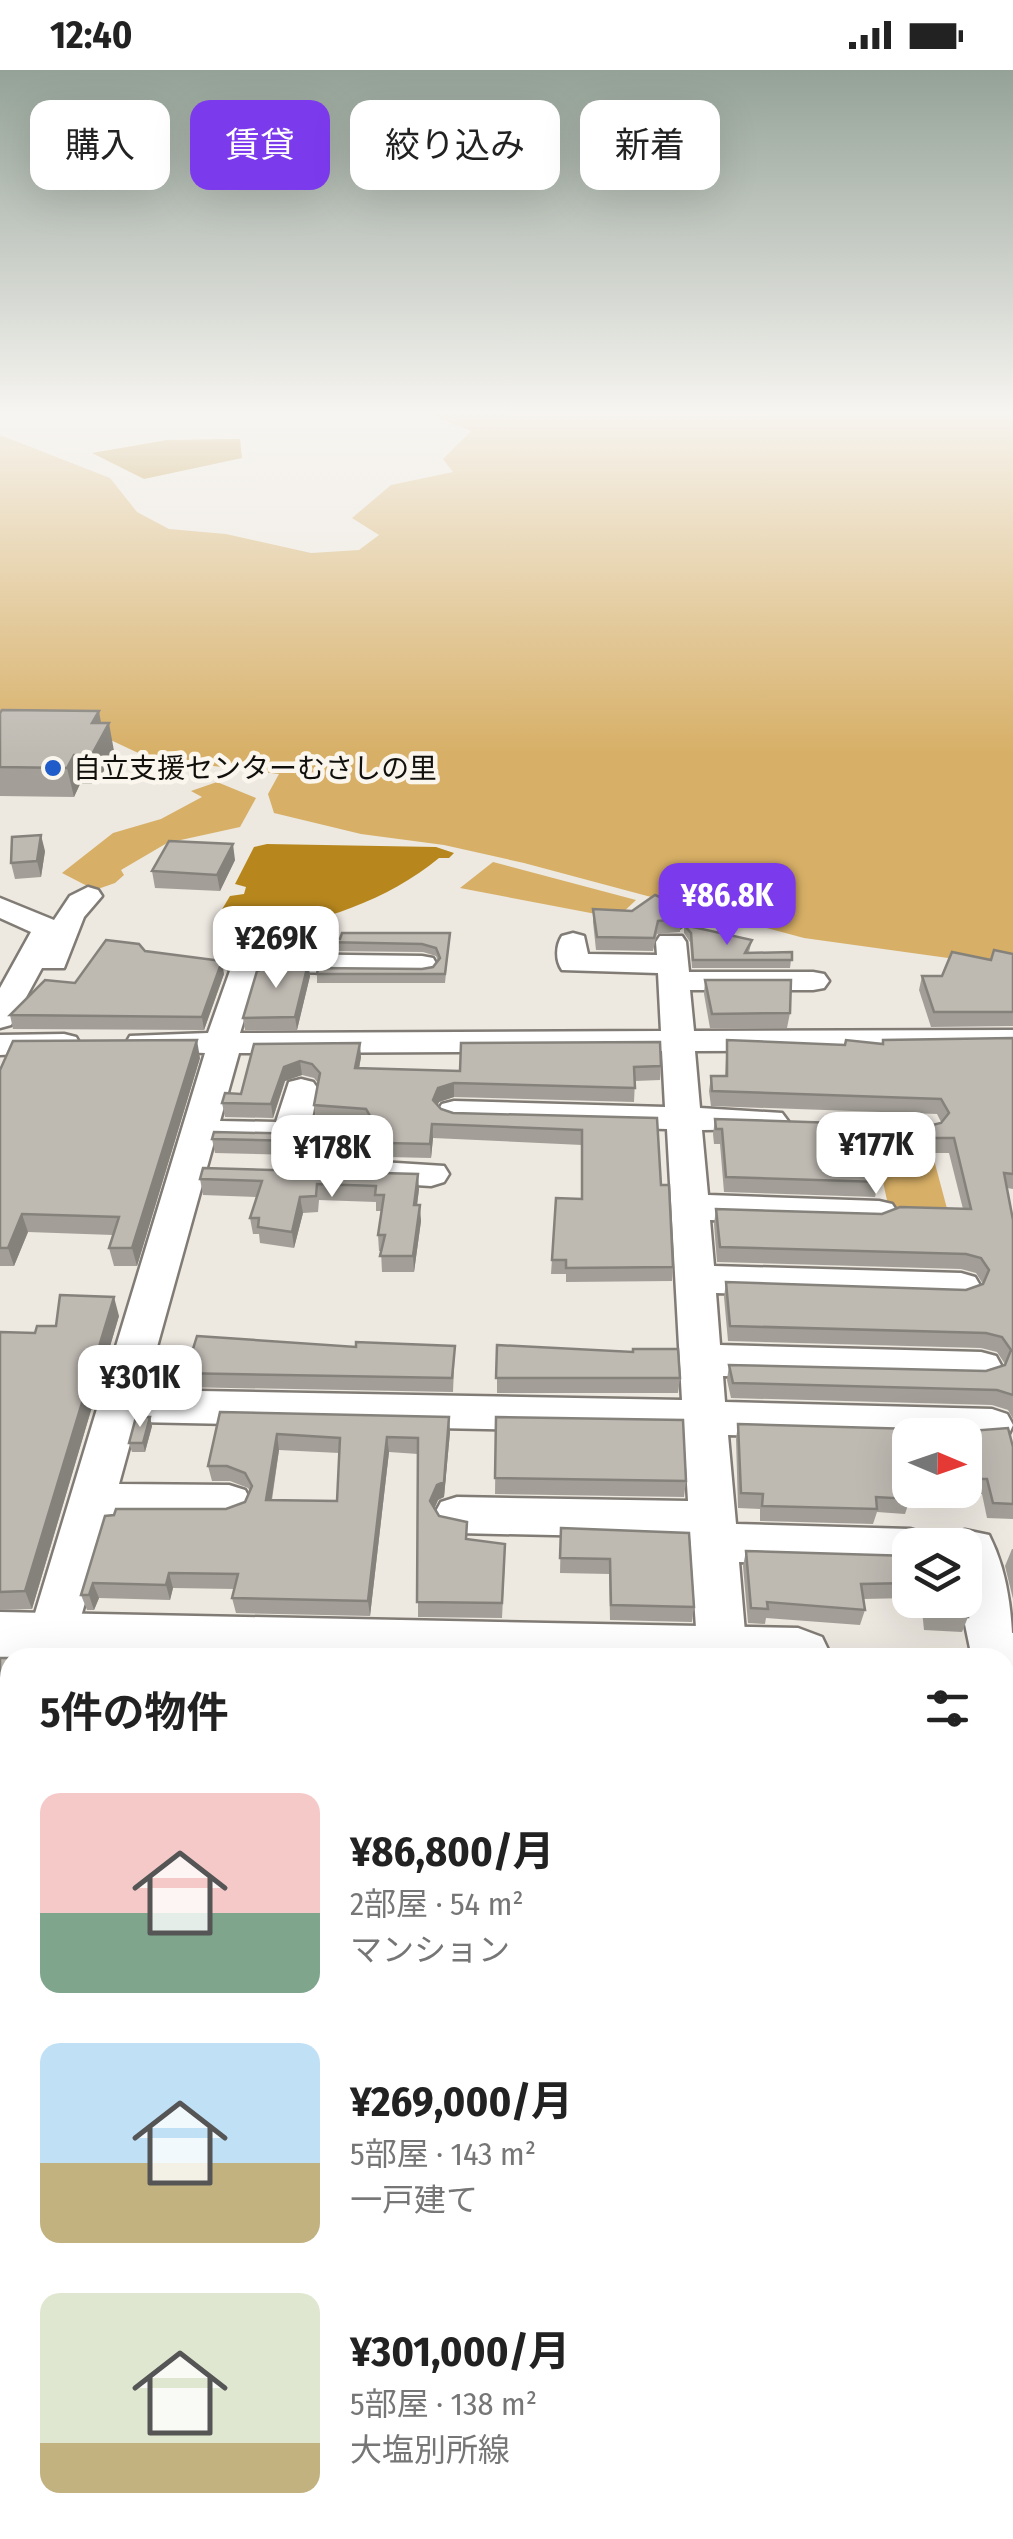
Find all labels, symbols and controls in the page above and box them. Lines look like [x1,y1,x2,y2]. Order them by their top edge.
text: 12:40 [50,12,132,58]
chip: 購入 [30,100,170,190]
chip: 賃貸 [190,100,330,190]
chip: 絞り込み [350,100,560,190]
chip: 新着 [580,100,720,190]
place label: 自立支援センターむさしの里 [73,752,437,785]
marker: 自立支援センターむさしの里 [42,757,64,779]
pin: ¥86.8K [646,863,808,948]
text: ¥86.8K [681,876,773,914]
pin: ¥269K [206,906,346,991]
text: ¥269K [235,919,317,957]
pin: ¥177K [806,1112,946,1197]
pin: ¥178K [262,1115,402,1200]
text: ¥177K [838,1125,914,1163]
text: ¥178K [293,1128,371,1166]
pin: ¥301K [70,1345,210,1430]
text: ¥301K [100,1358,180,1396]
north arrow [892,1418,982,1508]
map controls [892,1418,982,1618]
button: layers [892,1528,982,1618]
icon: filters [920,1681,975,1736]
text: 5件の物件 [40,1688,229,1738]
text: ¥86,800/月 [350,1827,555,1877]
icon: home [120,1833,240,1953]
text: 2部屋 · 54 m² [350,1885,524,1923]
text: マンション [350,1931,510,1969]
text: ¥269,000/月 [350,2077,573,2127]
icon: home [120,2083,240,2203]
text: 5部屋 · 143 m² [350,2135,536,2173]
text: 一戸建て [350,2181,478,2219]
text: ¥301,000/月 [350,2327,570,2377]
icon: home [120,2333,240,2453]
text: 5部屋 · 138 m² [350,2385,537,2423]
text: 大塩別所線 [350,2431,510,2469]

